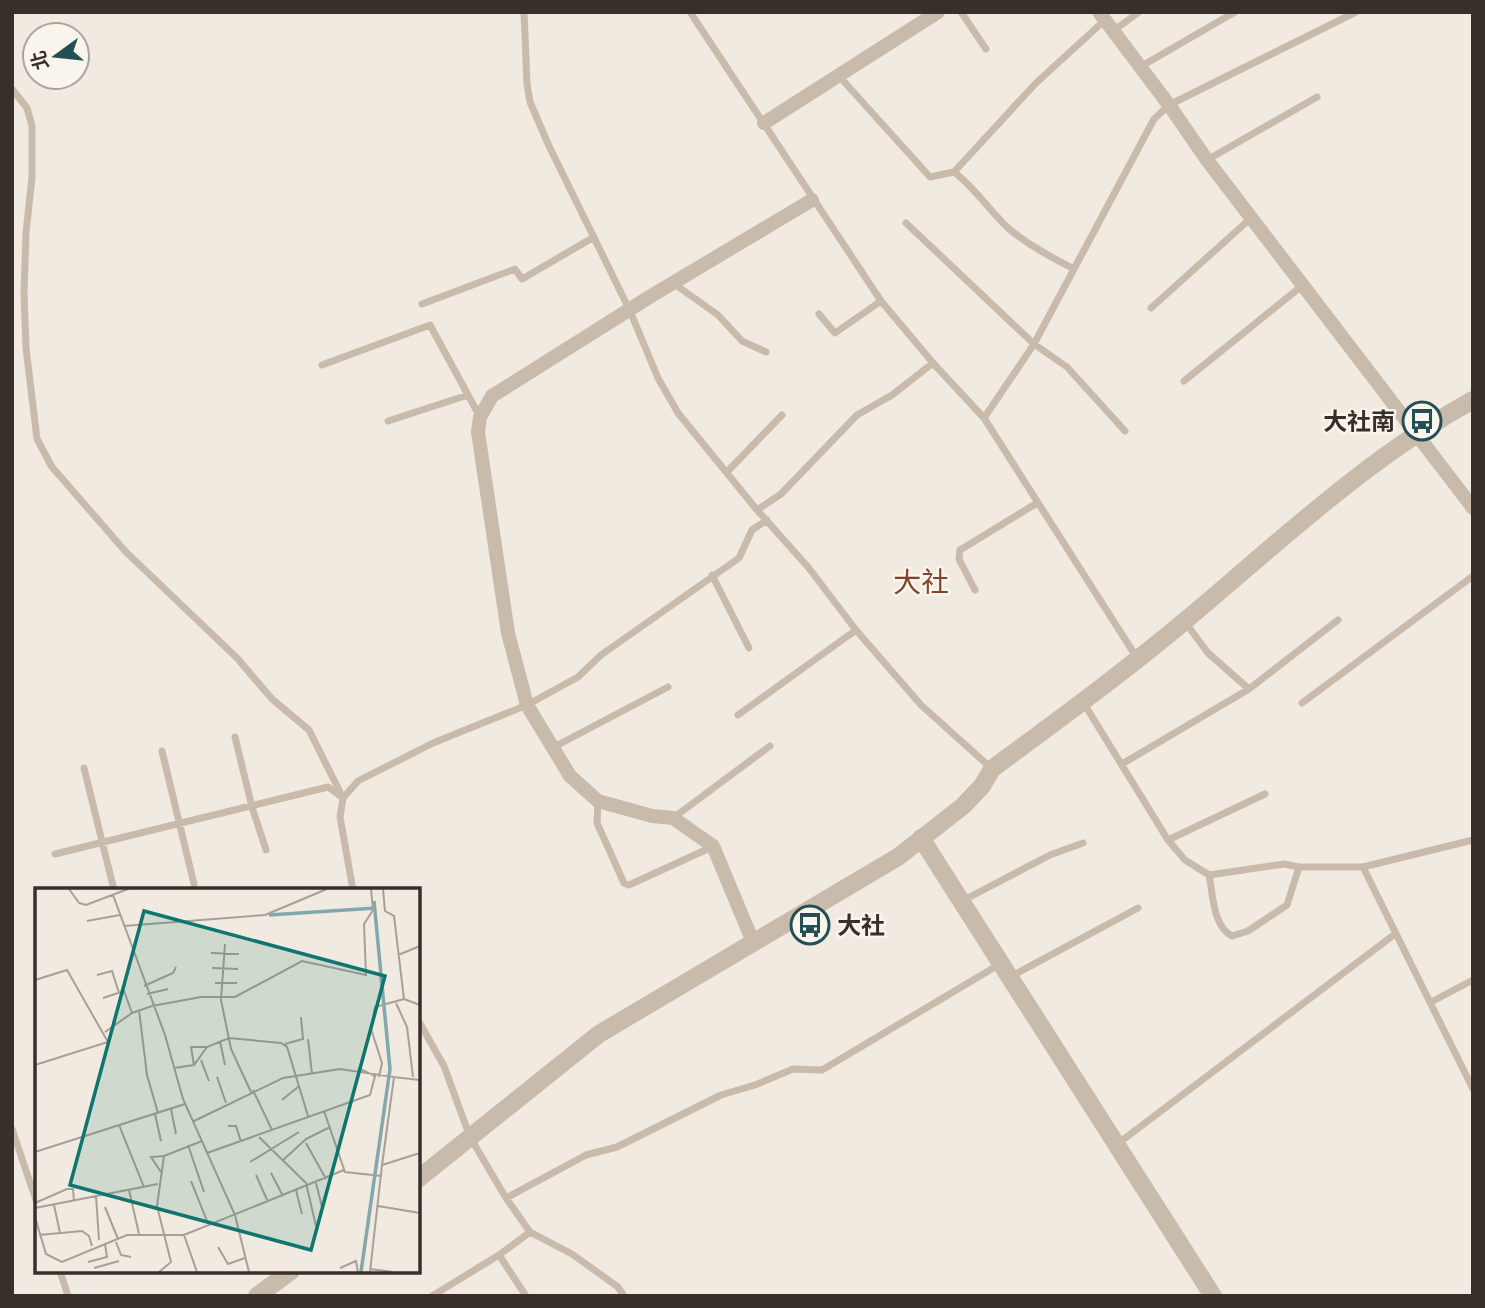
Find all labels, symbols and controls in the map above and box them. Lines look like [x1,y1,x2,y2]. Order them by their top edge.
north arrow [21,21,91,91]
text: 北 [25,48,56,73]
bus stop icon: 大社南 [1401,400,1443,442]
place label: 大社南 [1323,405,1395,438]
district label: 大社 [893,563,949,602]
inset map [35,888,420,1273]
bus stop icon: 大社 [789,904,831,946]
place label: 大社 [837,909,885,942]

